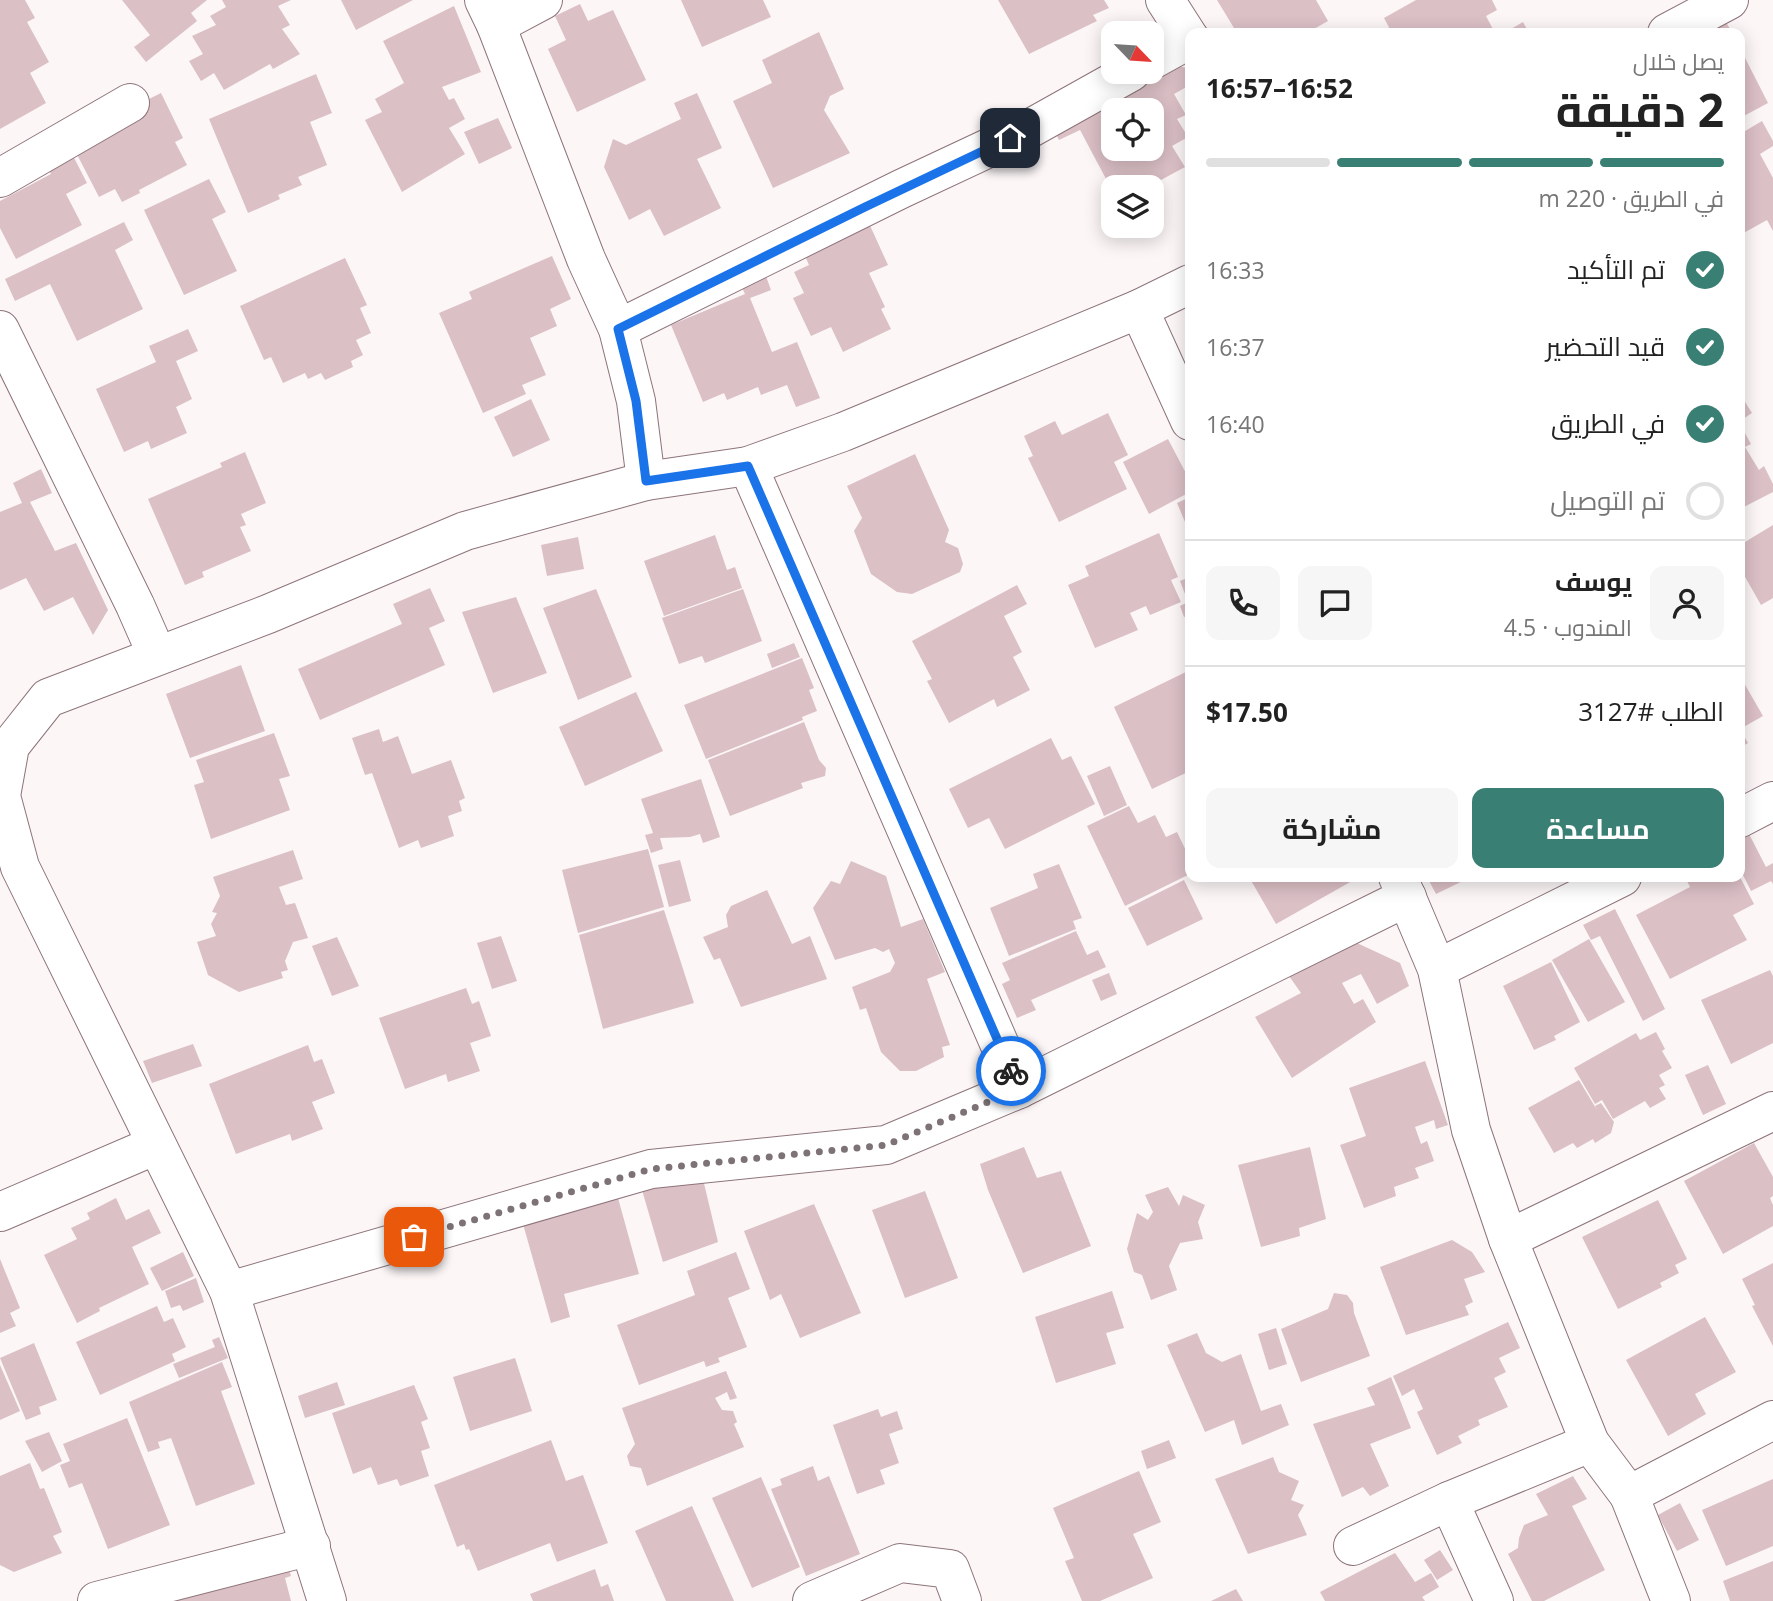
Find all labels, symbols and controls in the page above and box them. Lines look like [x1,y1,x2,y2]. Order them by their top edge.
north arrow [1101,21,1164,84]
map controls [1101,21,1164,238]
text: يصل خلال [1633,45,1724,77]
text: 16:52–16:57 [1206,70,1353,106]
text: 2 دقيقة [1556,78,1724,140]
button: locate [1101,98,1164,161]
pin [980,108,1040,168]
icon: home [991,119,1029,157]
button: layers [1101,175,1164,238]
text: في الطريق · 220 m [1538,182,1724,214]
text: تم التأكيد [1567,251,1665,287]
icon: check [1686,251,1724,289]
text: 16:33 [1206,254,1265,286]
text: قيد التحضير [1546,328,1665,364]
icon: check [1686,328,1724,366]
text: 16:37 [1206,331,1265,363]
text: في الطريق [1551,405,1665,441]
icon: check [1686,405,1724,443]
text: 16:40 [1206,408,1265,440]
text: تم التوصيل [1550,482,1665,518]
text: يوسف [1555,563,1632,599]
button: phone [1206,566,1280,640]
button: chat [1298,566,1372,640]
button: person [1650,566,1724,640]
text: المندوب · 4.5 [1504,611,1632,643]
text: الطلب #3127 [1578,693,1724,729]
text: $17.50 [1206,694,1288,730]
button: مشاركة [1206,788,1458,868]
button: مساعدة [1472,788,1724,868]
courier [976,1036,1046,1106]
icon: bike [992,1052,1030,1090]
pin [384,1207,444,1267]
icon: bag [395,1218,433,1256]

